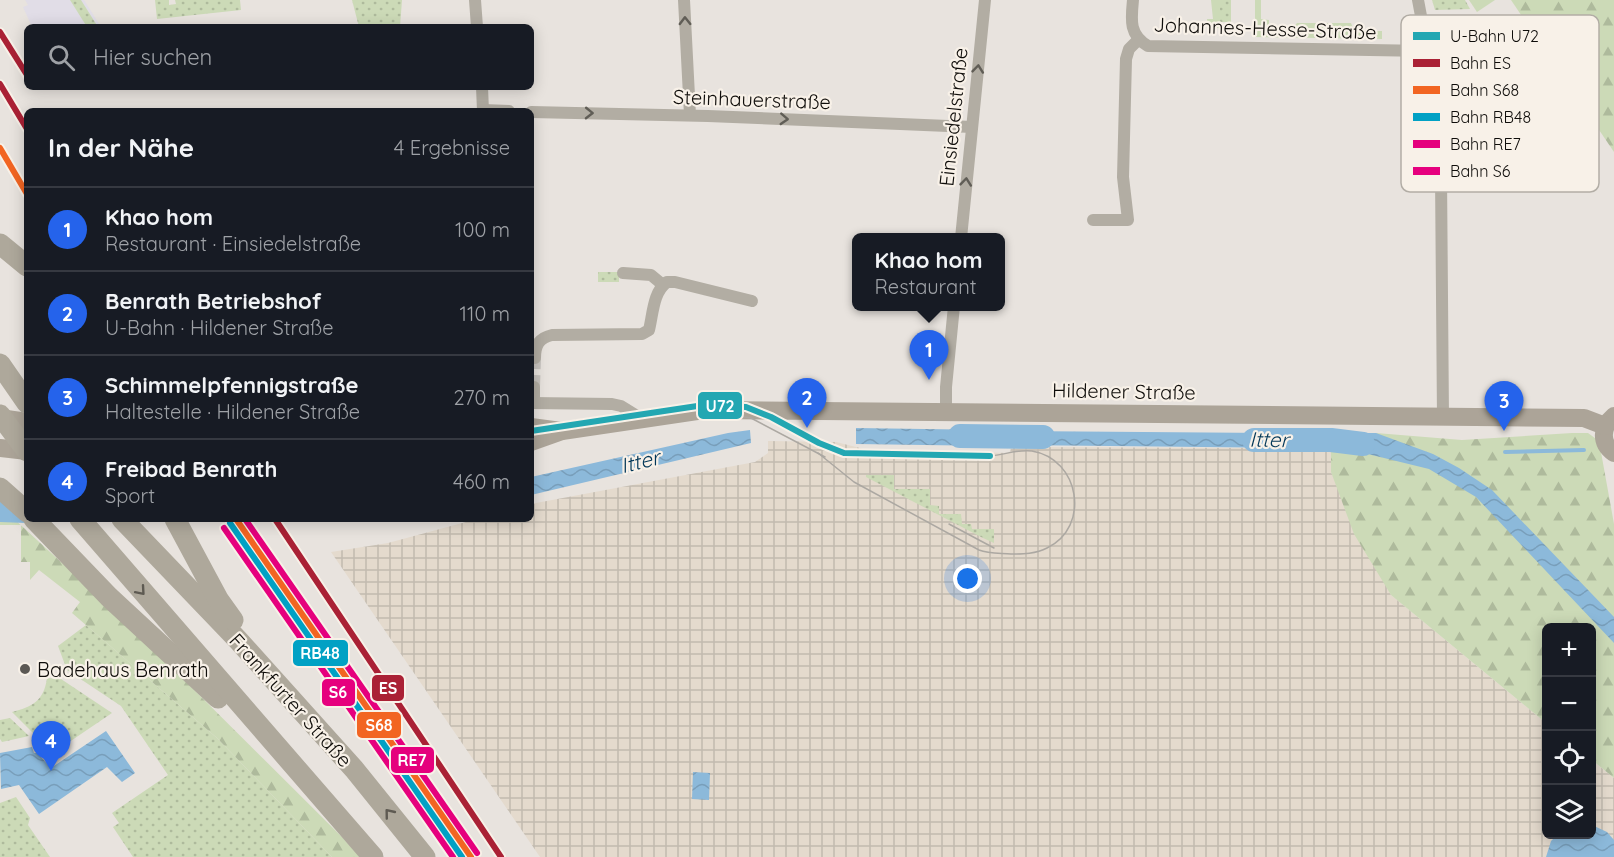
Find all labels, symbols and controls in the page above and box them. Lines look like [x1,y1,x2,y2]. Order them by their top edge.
street label: Johannes-Hesse-Straße [1153,12,1377,44]
legend [1401,15,1599,192]
one-way arrow [678,17,691,26]
search box [24,24,534,90]
text: U-Bahn U72 [1450,26,1539,46]
icon: search [45,41,78,74]
text: Hier suchen [93,43,212,71]
street label: Einsiedelstraße [933,46,973,188]
text: Bahn ES [1450,53,1511,73]
one-way arrow [971,64,984,74]
text: Bahn S68 [1450,80,1519,100]
street label: Steinhauerstraße [673,84,831,114]
one-way arrow [585,107,594,120]
text: Bahn RB48 [1450,107,1531,127]
one-way arrow [780,112,789,125]
text: In der Nähe [48,131,194,164]
text: Bahn RE7 [1450,134,1521,154]
text: 4 Ergebnisse [394,135,510,160]
text: Bahn S6 [1450,161,1511,181]
one-way arrow [959,178,972,187]
text: Khao hom [105,203,213,231]
text: 1 [64,217,71,242]
text: 100 m [455,217,510,242]
text: Restaurant · Einsiedelstraße [105,231,361,256]
popup [852,233,1005,311]
text: Khao hom [875,246,982,274]
text: Restaurant [875,274,977,299]
text: Benrath Betriebshof [105,287,321,315]
text: 2 [62,301,73,326]
text: 110 m [460,301,510,326]
text: U-Bahn · Hildener Straße [105,315,333,340]
pin: 1 [910,330,948,380]
text: Schimmelpfennigstraße [105,371,359,399]
street label: Hildener Straße [1052,377,1196,405]
pin: 2 [788,378,826,428]
pin: 3 [1484,382,1524,431]
text: 3 [62,385,73,410]
text: 270 m [453,385,510,410]
line badge: U72 [697,391,743,420]
text: U72 [705,396,735,416]
text: Haltestelle · Hildener Straße [105,399,360,424]
water label: Itter [1249,426,1292,452]
water label: Itter [618,443,665,478]
text: Freibad Benrath [105,455,277,483]
text: 4 [62,469,73,494]
text: 460 m [453,469,510,494]
text: Sport [105,483,155,508]
your location [953,564,982,593]
one-way arrow [134,584,145,595]
map controls [1542,623,1596,839]
button: + [1542,623,1596,677]
street label: Frankfurter Straße [224,628,358,772]
line badge: RB48 [292,639,349,667]
text: RB48 [300,643,340,663]
place label: Badehaus Benrath [37,657,209,682]
marker: Badehaus Benrath [18,662,32,676]
line badge: ES [371,674,405,702]
button: − [1542,677,1596,731]
line badge: S6 [321,678,356,707]
text: ES [379,678,397,698]
text: S6 [329,682,347,702]
line badge: S68 [356,711,402,739]
text: S68 [365,715,393,735]
pin: 4 [32,722,70,771]
button: locate [1542,731,1596,785]
line badge: RE7 [390,746,435,774]
text: RE7 [398,750,427,770]
button: layers [1542,785,1596,839]
one-way arrow [386,809,397,820]

